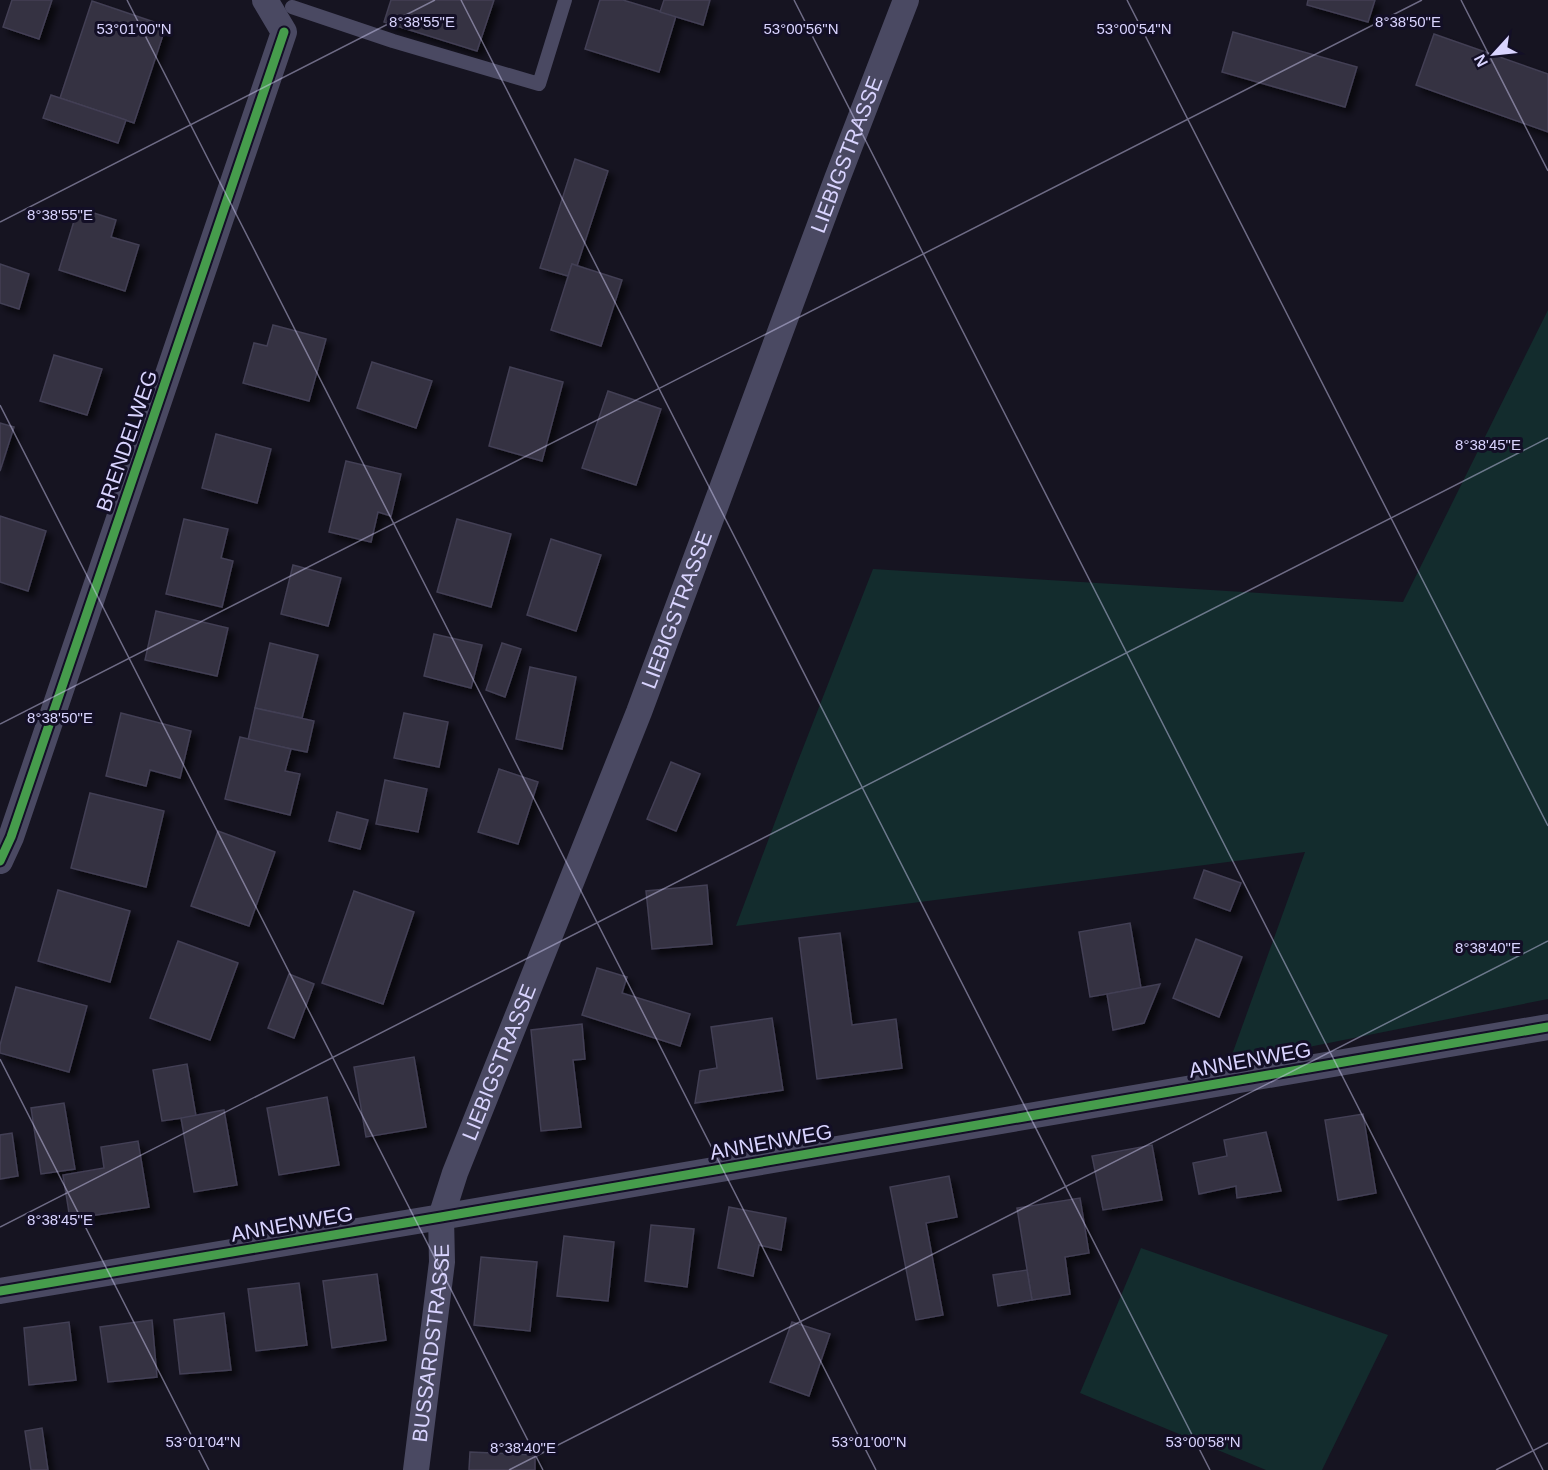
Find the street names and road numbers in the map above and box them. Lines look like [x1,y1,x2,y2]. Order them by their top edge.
street label: LIEBIGSTRASSE [806,73,887,236]
street label: BRENDELWEG [92,367,161,514]
street label: LIEBIGSTRASSE [637,528,716,692]
street label: LIEBIGSTRASSE [457,981,540,1143]
street label: ANNENWEG [1187,1037,1313,1082]
street label: ANNENWEG [708,1119,834,1164]
street label: ANNENWEG [229,1201,355,1246]
street label: BUSSARDSTRASSE [408,1244,453,1443]

